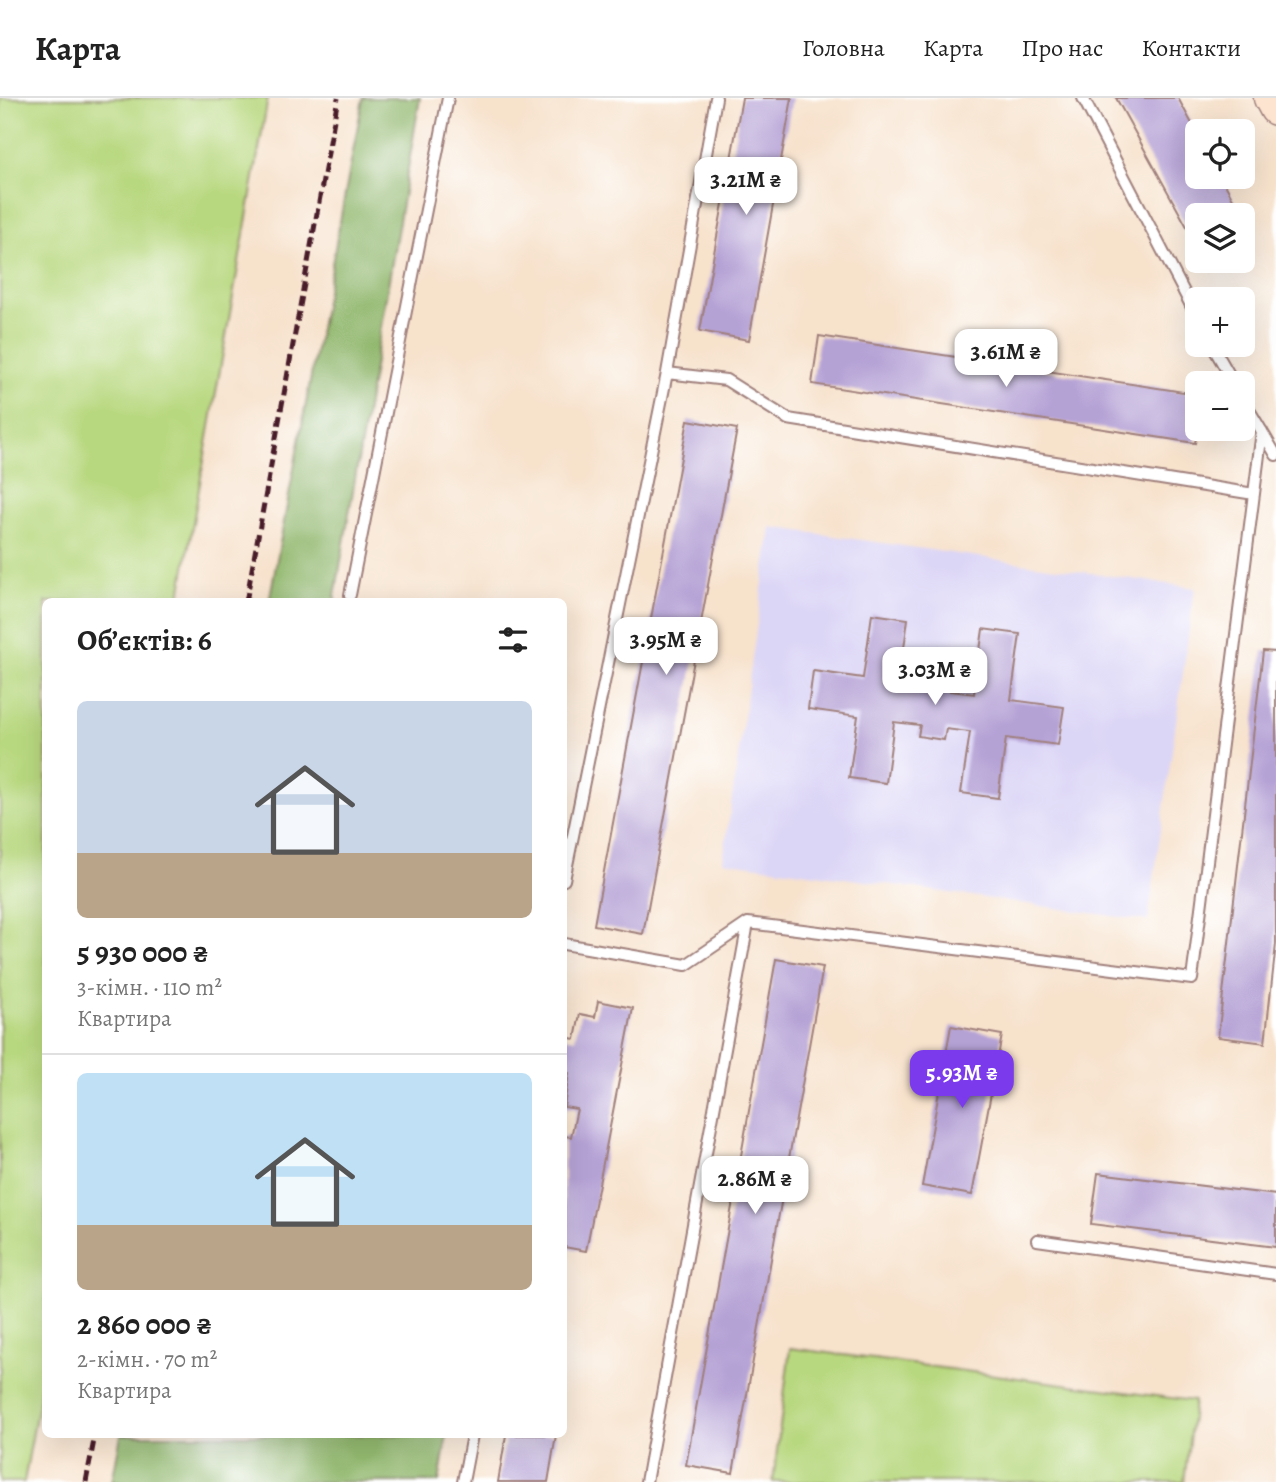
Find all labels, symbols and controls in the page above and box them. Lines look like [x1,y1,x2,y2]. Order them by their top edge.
text: Карта [35,26,121,71]
text: Головна [802,32,885,64]
text: Карта [923,32,983,64]
text: Про нас [1021,32,1103,64]
text: Контакти [1141,32,1241,64]
map controls [1185,119,1255,441]
button: locate [1185,119,1255,189]
pin: 3.21M ₴ [681,158,811,217]
text: 3.21M ₴ [710,164,782,195]
button: layers [1185,203,1255,273]
button: + [1185,287,1255,357]
pin: 3.61M ₴ [941,330,1071,389]
text: 3.61M ₴ [971,336,1041,367]
button: − [1185,371,1255,441]
pin: 3.95M ₴ [601,618,731,677]
text: Об’єктів: 6 [77,620,212,660]
icon: filters [494,621,532,659]
text: 3.95M ₴ [630,624,702,655]
pin: 3.03M ₴ [870,648,1000,707]
text: 3.03M ₴ [898,654,972,685]
icon: home [242,747,368,873]
text: 5 930 000 ₴ [77,932,209,972]
text: 3-кімн. · 110 m² [77,972,222,1003]
text: Квартира [77,1003,172,1034]
pin: 5.93M ₴ [897,1051,1027,1110]
text: 5.93M ₴ [926,1057,998,1088]
icon: home [242,1119,368,1245]
pin: 2.86M ₴ [690,1156,820,1216]
text: 2.86M ₴ [718,1163,792,1194]
text: 2 860 000 ₴ [77,1304,212,1344]
text: 2-кімн. · 70 m² [77,1344,217,1375]
text: Квартира [77,1375,172,1406]

